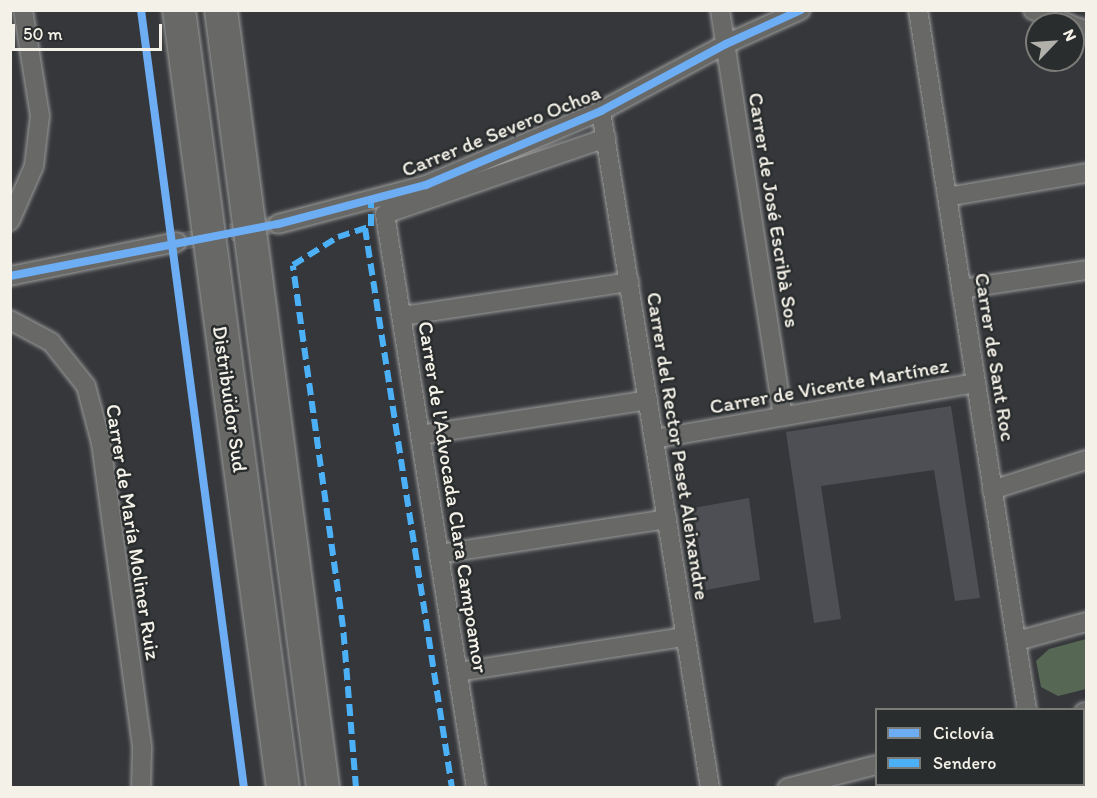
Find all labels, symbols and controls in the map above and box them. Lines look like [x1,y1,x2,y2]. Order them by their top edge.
scale bar [15,12,165,50]
north arrow [1025,12,1085,72]
text: 50 m [23,23,63,45]
text: N [1059,26,1081,44]
street label: Carrer de Severo Ochoa [398,80,604,182]
street label: Carrer de José Escribà Sos [743,91,805,329]
street label: Carrer de Sant Roc [969,271,1021,443]
street label: Carrer del Rector Peset Aleixandre [641,291,715,601]
street label: Carrer de l'Advocada Clara Campoamor [413,319,493,675]
street label: Distribuïdor Sud [207,324,253,474]
street label: Carrer de Vicente Martínez [708,353,950,419]
street label: Carrer de María Moliner Ruiz [100,402,166,662]
legend [875,708,1085,786]
text: Ciclovía [933,722,994,744]
text: Sendero [933,752,996,774]

